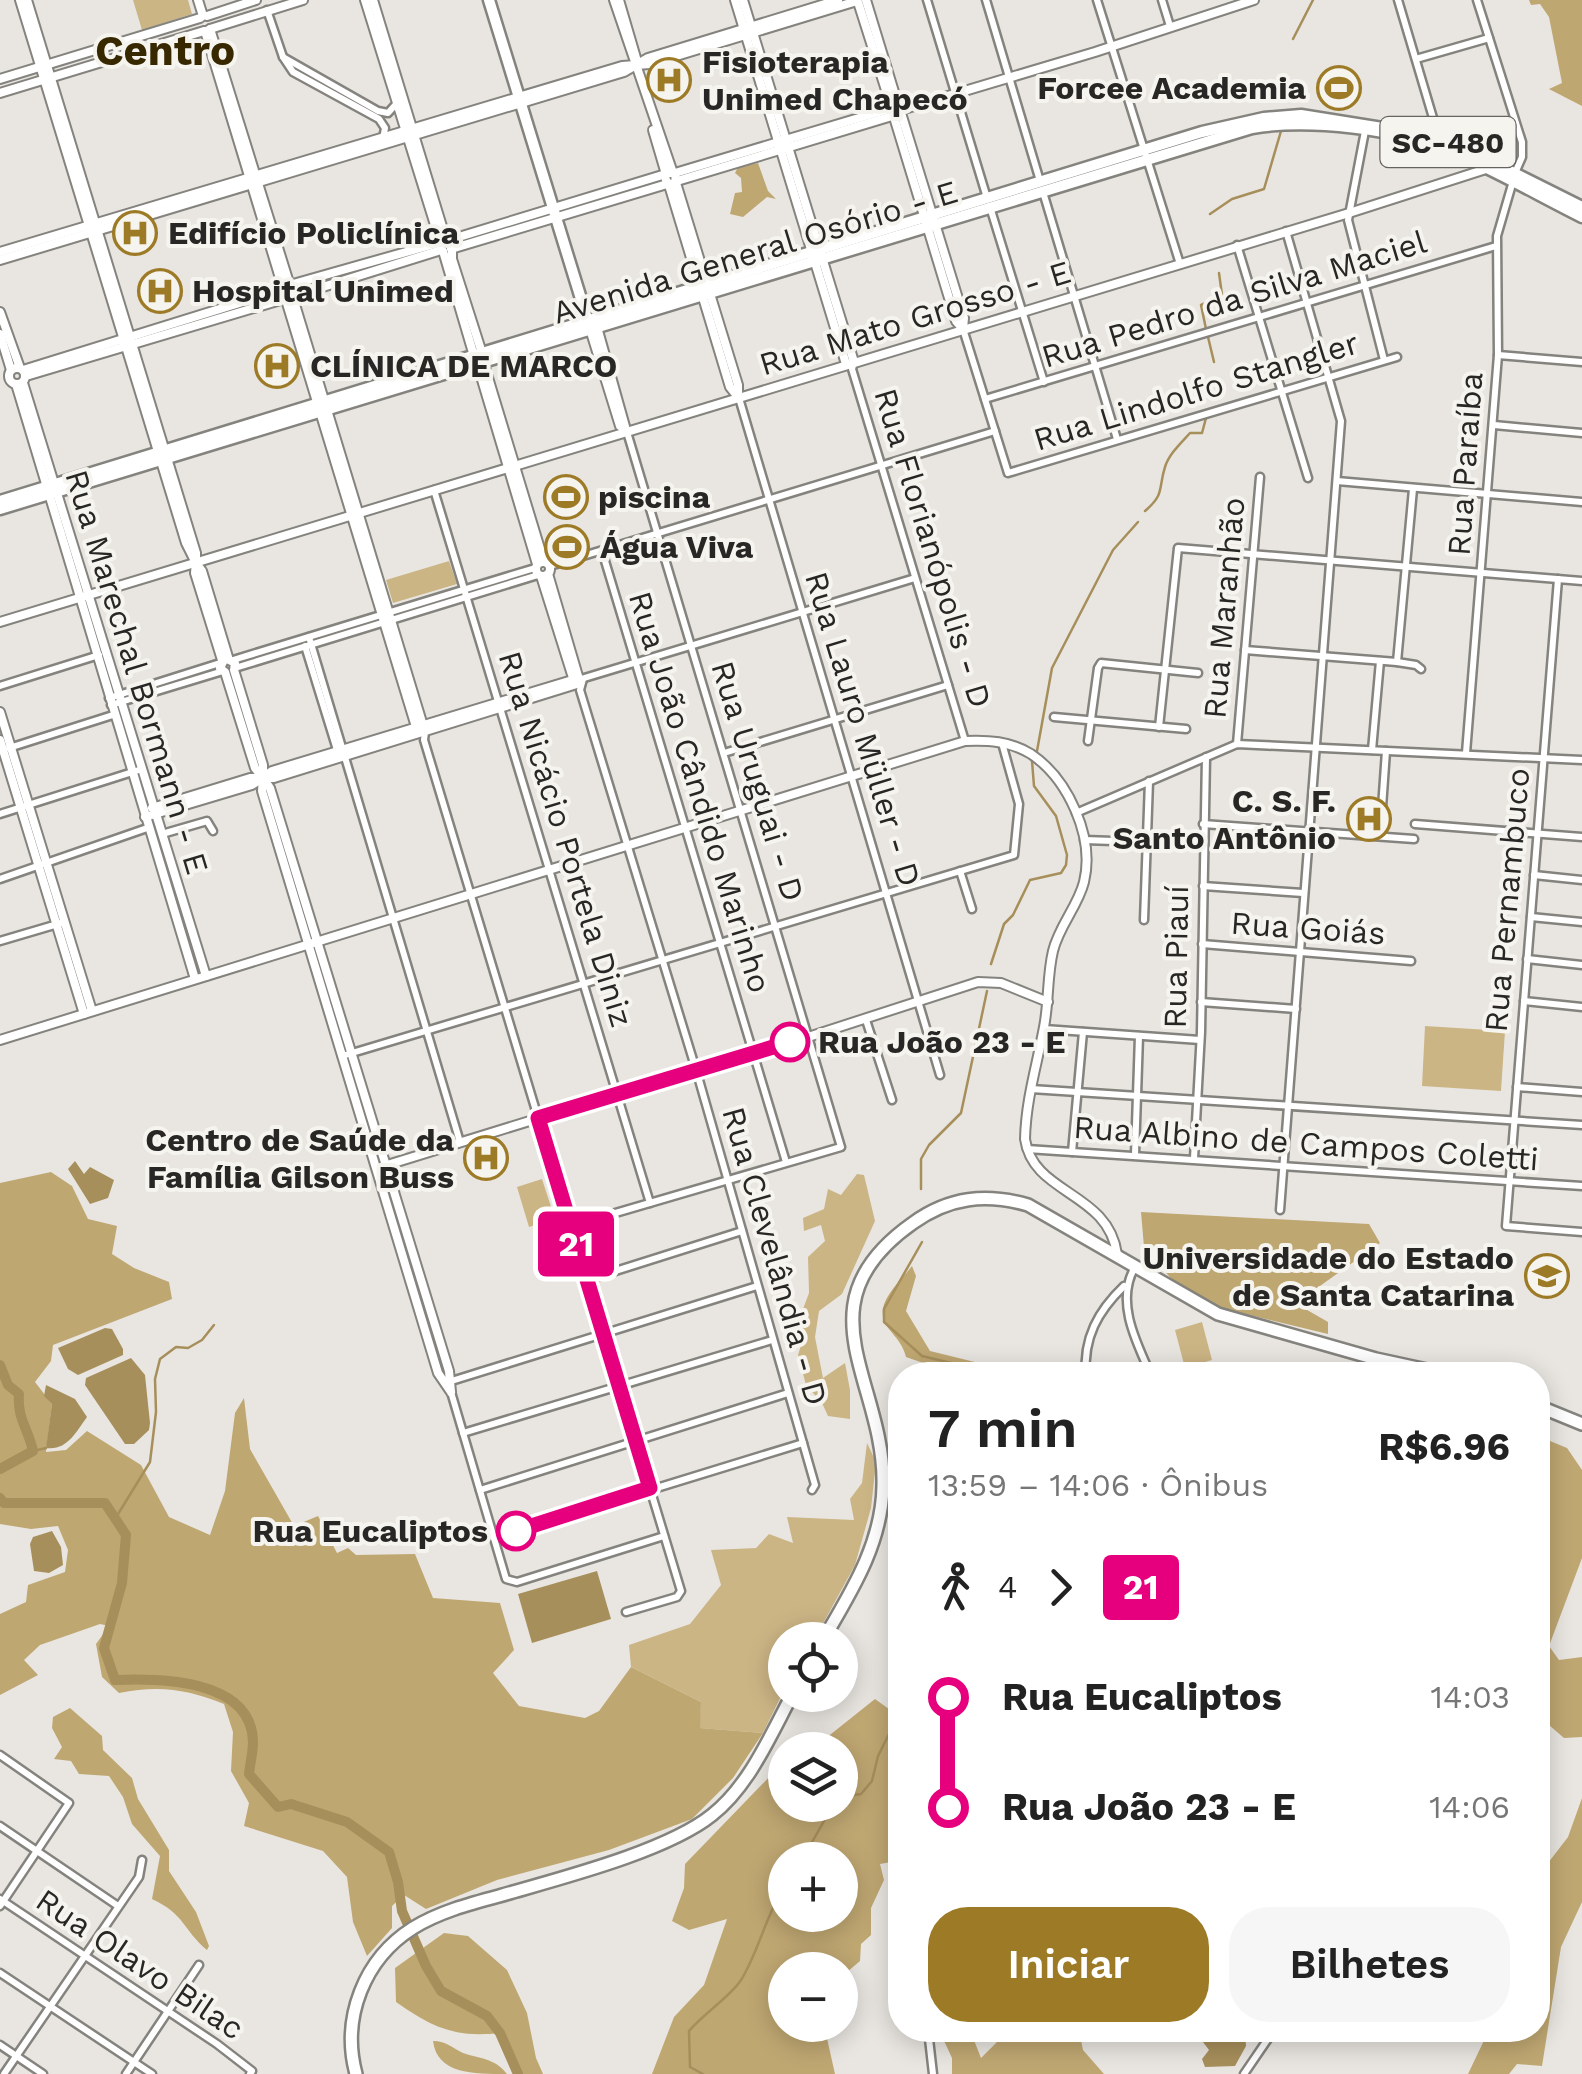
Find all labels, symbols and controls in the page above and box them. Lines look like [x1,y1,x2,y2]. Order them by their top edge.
district label: Centro [95,26,235,75]
place label: Fisioterapia Unimed Chapecó [702,43,968,118]
hospital icon: Fisioterapia Unimed Chapecó [646,57,692,103]
sports icon: Forcee Academia [1316,65,1362,111]
place label: Forcee Academia [1037,69,1306,107]
road number: SC-480 [1380,117,1516,167]
street label: Avenida General Osório - E [548,172,962,332]
hospital icon: Edifício Policlínica [112,210,158,256]
place label: Edifício Policlínica [168,214,460,252]
street label: Rua Pedro da Silva Maciel [1037,222,1431,376]
street label: Rua Mato Grosso - E [755,253,1075,383]
hospital icon: Hospital Unimed [137,268,183,314]
place label: Hospital Unimed [192,272,454,310]
street label: Rua Lindolfo Stangler [1029,323,1363,459]
hospital icon: CLÍNICA DE MARCO [254,343,300,389]
place label: CLÍNICA DE MARCO [310,347,617,385]
street label: Rua Paraíba [1440,371,1490,557]
street label: Rua Florianópolis - D [866,384,1000,712]
street label: Rua Marechal Bormann - E [57,465,217,879]
sports icon: piscina [543,474,589,520]
place label: piscina [598,478,711,516]
street label: Rua Maranhão [1195,496,1253,720]
sports icon: Água Viva [544,524,590,570]
place label: Água Viva [600,528,754,566]
street label: Rua Lauro Müller - D [797,567,929,891]
street label: Rua João Cândido Marinho [621,587,779,997]
street label: Rua Nicácio Portela Diniz [491,647,641,1031]
street label: Rua Uruguai - D [703,656,813,906]
street label: Rua Pernambuco [1477,766,1537,1034]
place label: C. S. F. Santo Antônio [1113,782,1336,857]
hospital icon: C. S. F. Santo Antônio [1346,796,1392,842]
street label: Rua Piauí [1156,885,1196,1029]
street label: Rua Goiás [1229,904,1387,952]
marker: Rua João 23 - E [771,1023,809,1061]
place label: Rua João 23 - E [818,1023,1065,1061]
street label: Rua Clevelândia - D [714,1102,836,1410]
street label: Rua Albino de Campos Coletti [1072,1108,1540,1178]
place label: Centro de Saúde da Família Gilson Buss [145,1121,454,1196]
hospital icon: Centro de Saúde da Família Gilson Buss [463,1135,509,1181]
line badge: 21 [531,1212,621,1276]
text: 21 [558,1223,594,1265]
place label: Universidade do Estado de Santa Catarina [1142,1239,1514,1314]
school or university icon: Universidade do Estado de Santa Catarina [1524,1253,1570,1299]
text: 7 min [928,1396,1077,1460]
text: R$6.96 [1378,1425,1510,1469]
text: 13:59 – 14:06 · Ônibus [928,1466,1268,1504]
place label: Rua Eucaliptos [252,1512,488,1550]
marker: Rua Eucaliptos [497,1512,535,1550]
icon: walk [928,1560,983,1615]
icon: forward [1033,1560,1088,1615]
text: 21 [1123,1566,1159,1608]
text: 4 [998,1568,1018,1606]
map controls [768,1622,858,2042]
button: locate [768,1622,858,1712]
text: Rua Eucaliptos [1002,1675,1282,1719]
text: 14:03 [1431,1678,1510,1716]
button: layers [768,1732,858,1822]
text: Rua João 23 - E [1002,1785,1296,1829]
text: 14:06 [1429,1788,1510,1826]
button: + [768,1842,858,1932]
street label: Rua Olavo Bilac [29,1881,251,2047]
button: Iniciar [928,1907,1209,2022]
button: Bilhetes [1229,1907,1510,2022]
button: − [768,1952,858,2042]

